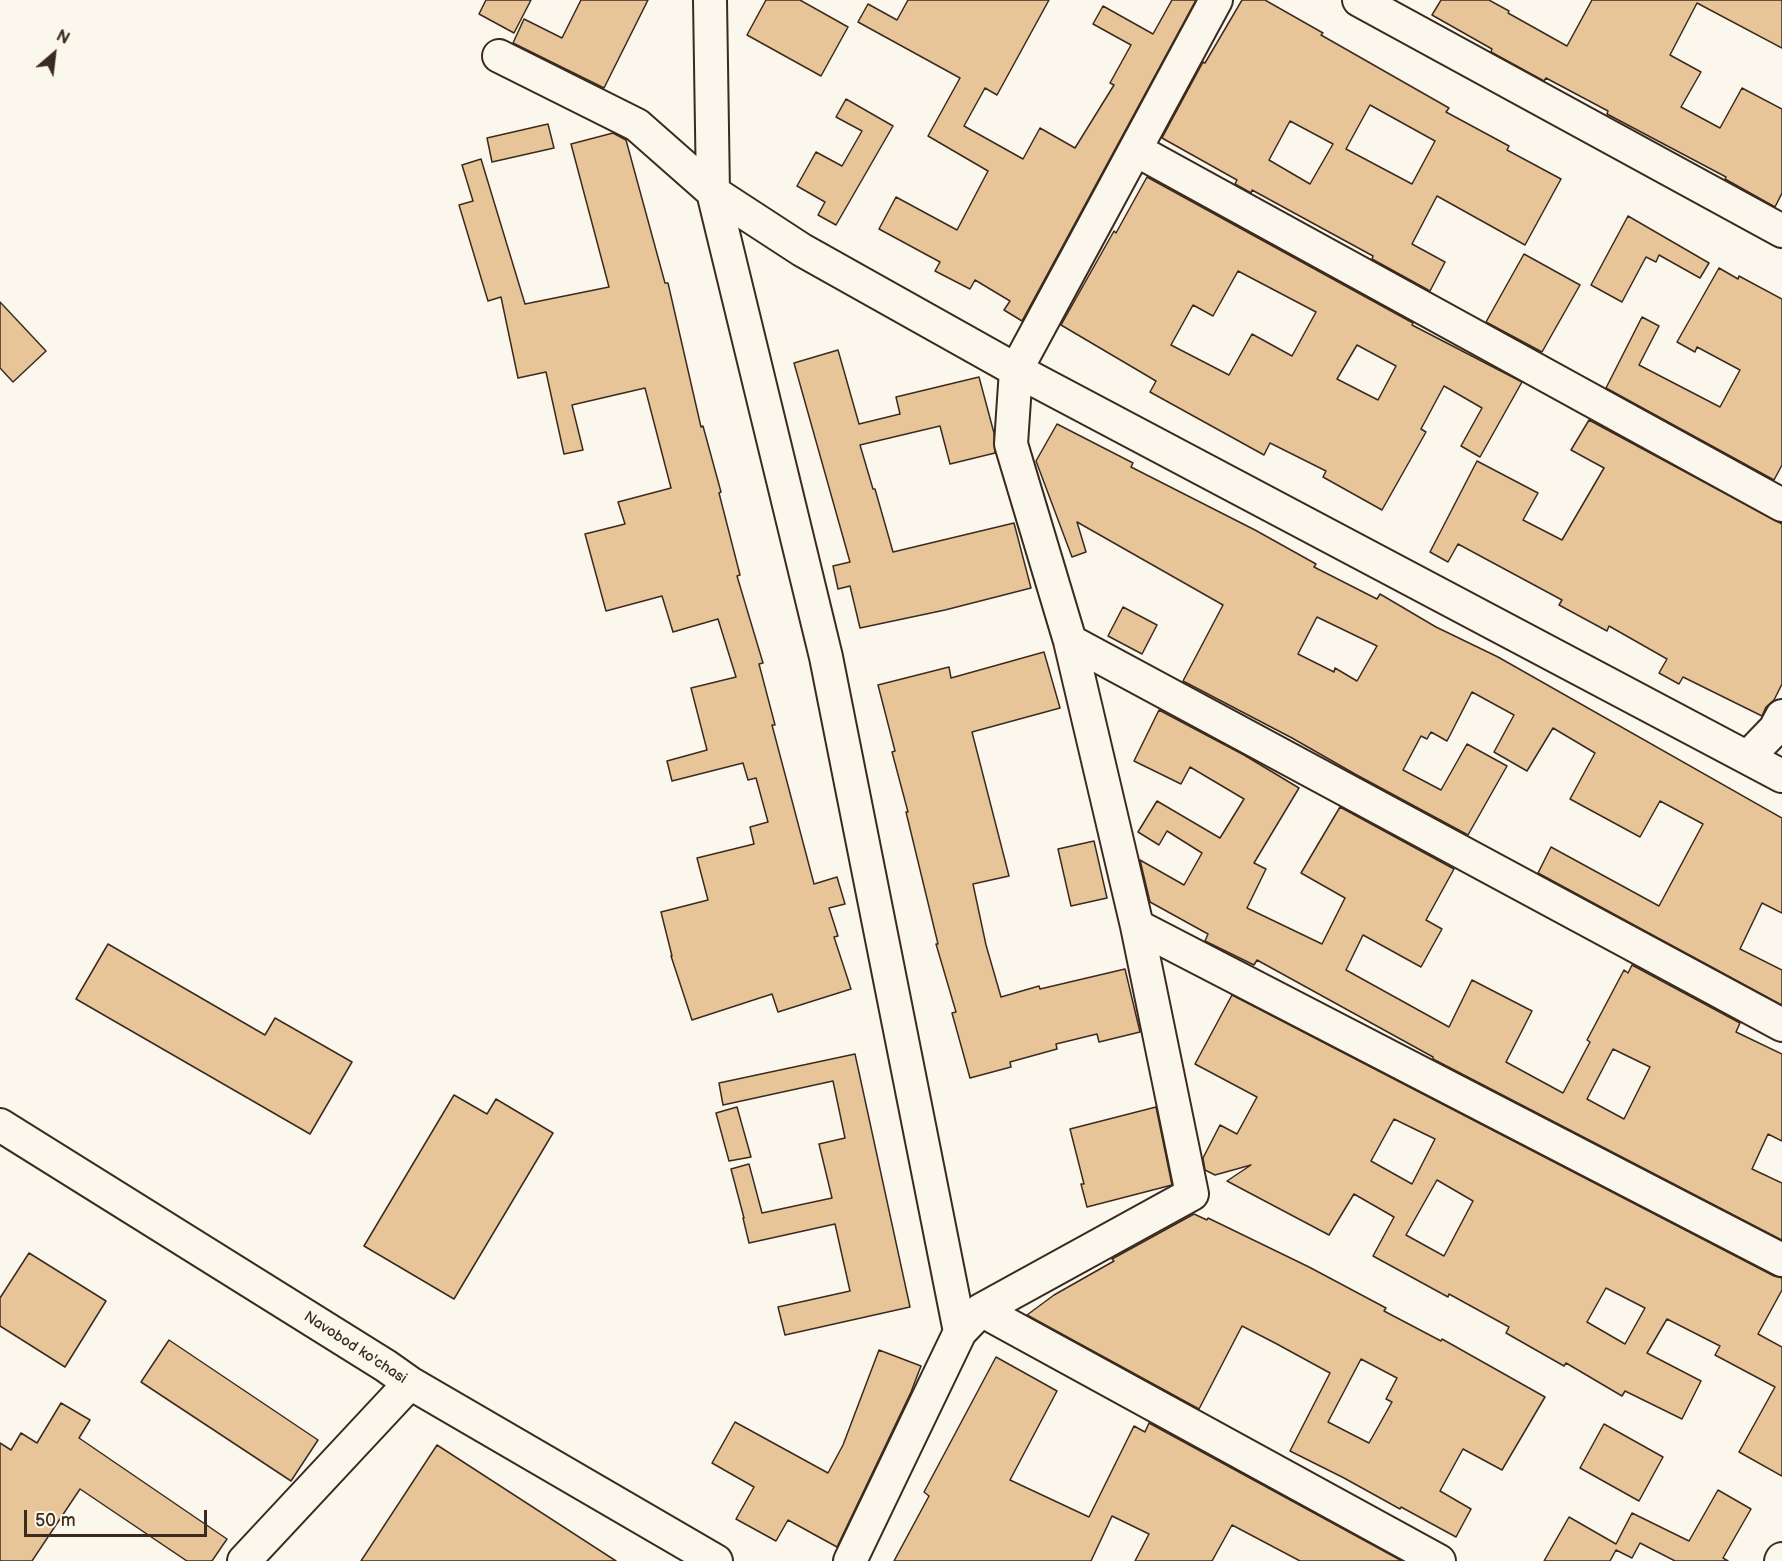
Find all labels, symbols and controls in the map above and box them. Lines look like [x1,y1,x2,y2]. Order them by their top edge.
north arrow [24,24,84,84]
text: N [53,26,72,49]
street label: Navobod ko'chasi [300,1308,410,1388]
scale bar [27,1498,210,1536]
text: 50 m [35,1510,76,1531]

